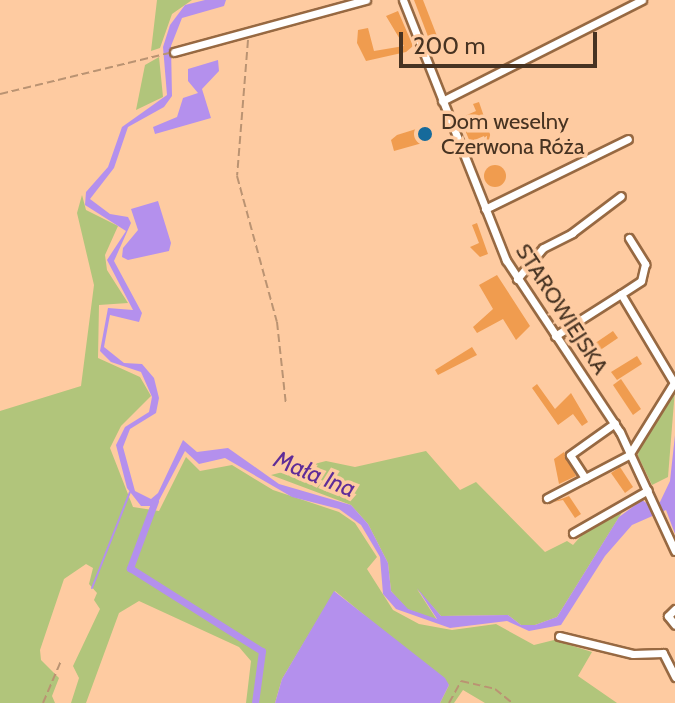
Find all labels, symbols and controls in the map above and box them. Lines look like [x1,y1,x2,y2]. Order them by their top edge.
scale bar [403,16,601,66]
text: 200 m [413,31,486,60]
place label: Dom weselny Czerwona Róża [441,108,585,160]
marker: Dom weselny Czerwona Róża [416,125,434,143]
street label: STAROWIEJSKA [510,239,614,379]
water label: Mała Ina [270,445,360,503]

